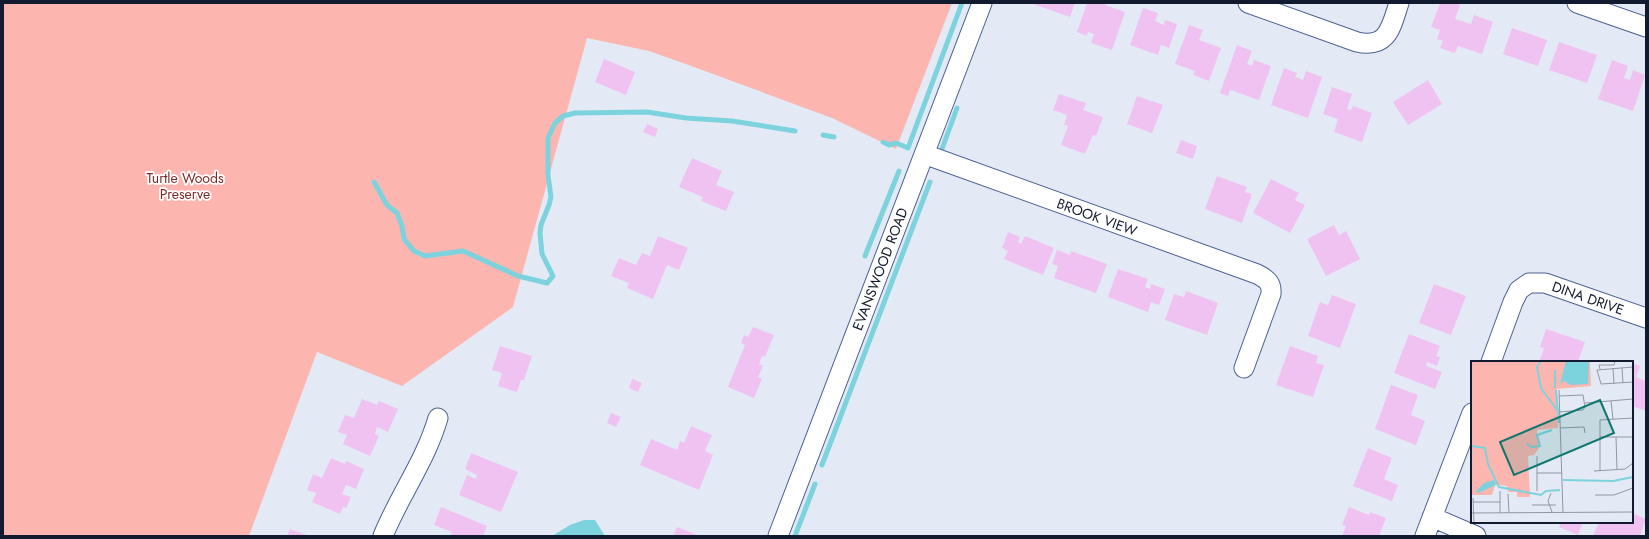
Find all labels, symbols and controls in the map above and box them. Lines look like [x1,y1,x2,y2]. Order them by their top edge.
park label: Turtle Woods Preserve [146,168,224,204]
street label: BROOK VIEW [1054,193,1140,241]
street label: EVANSWOOD ROAD [847,205,913,333]
street label: DINA DRIVE [1549,276,1627,320]
inset map [1471,361,1633,523]

